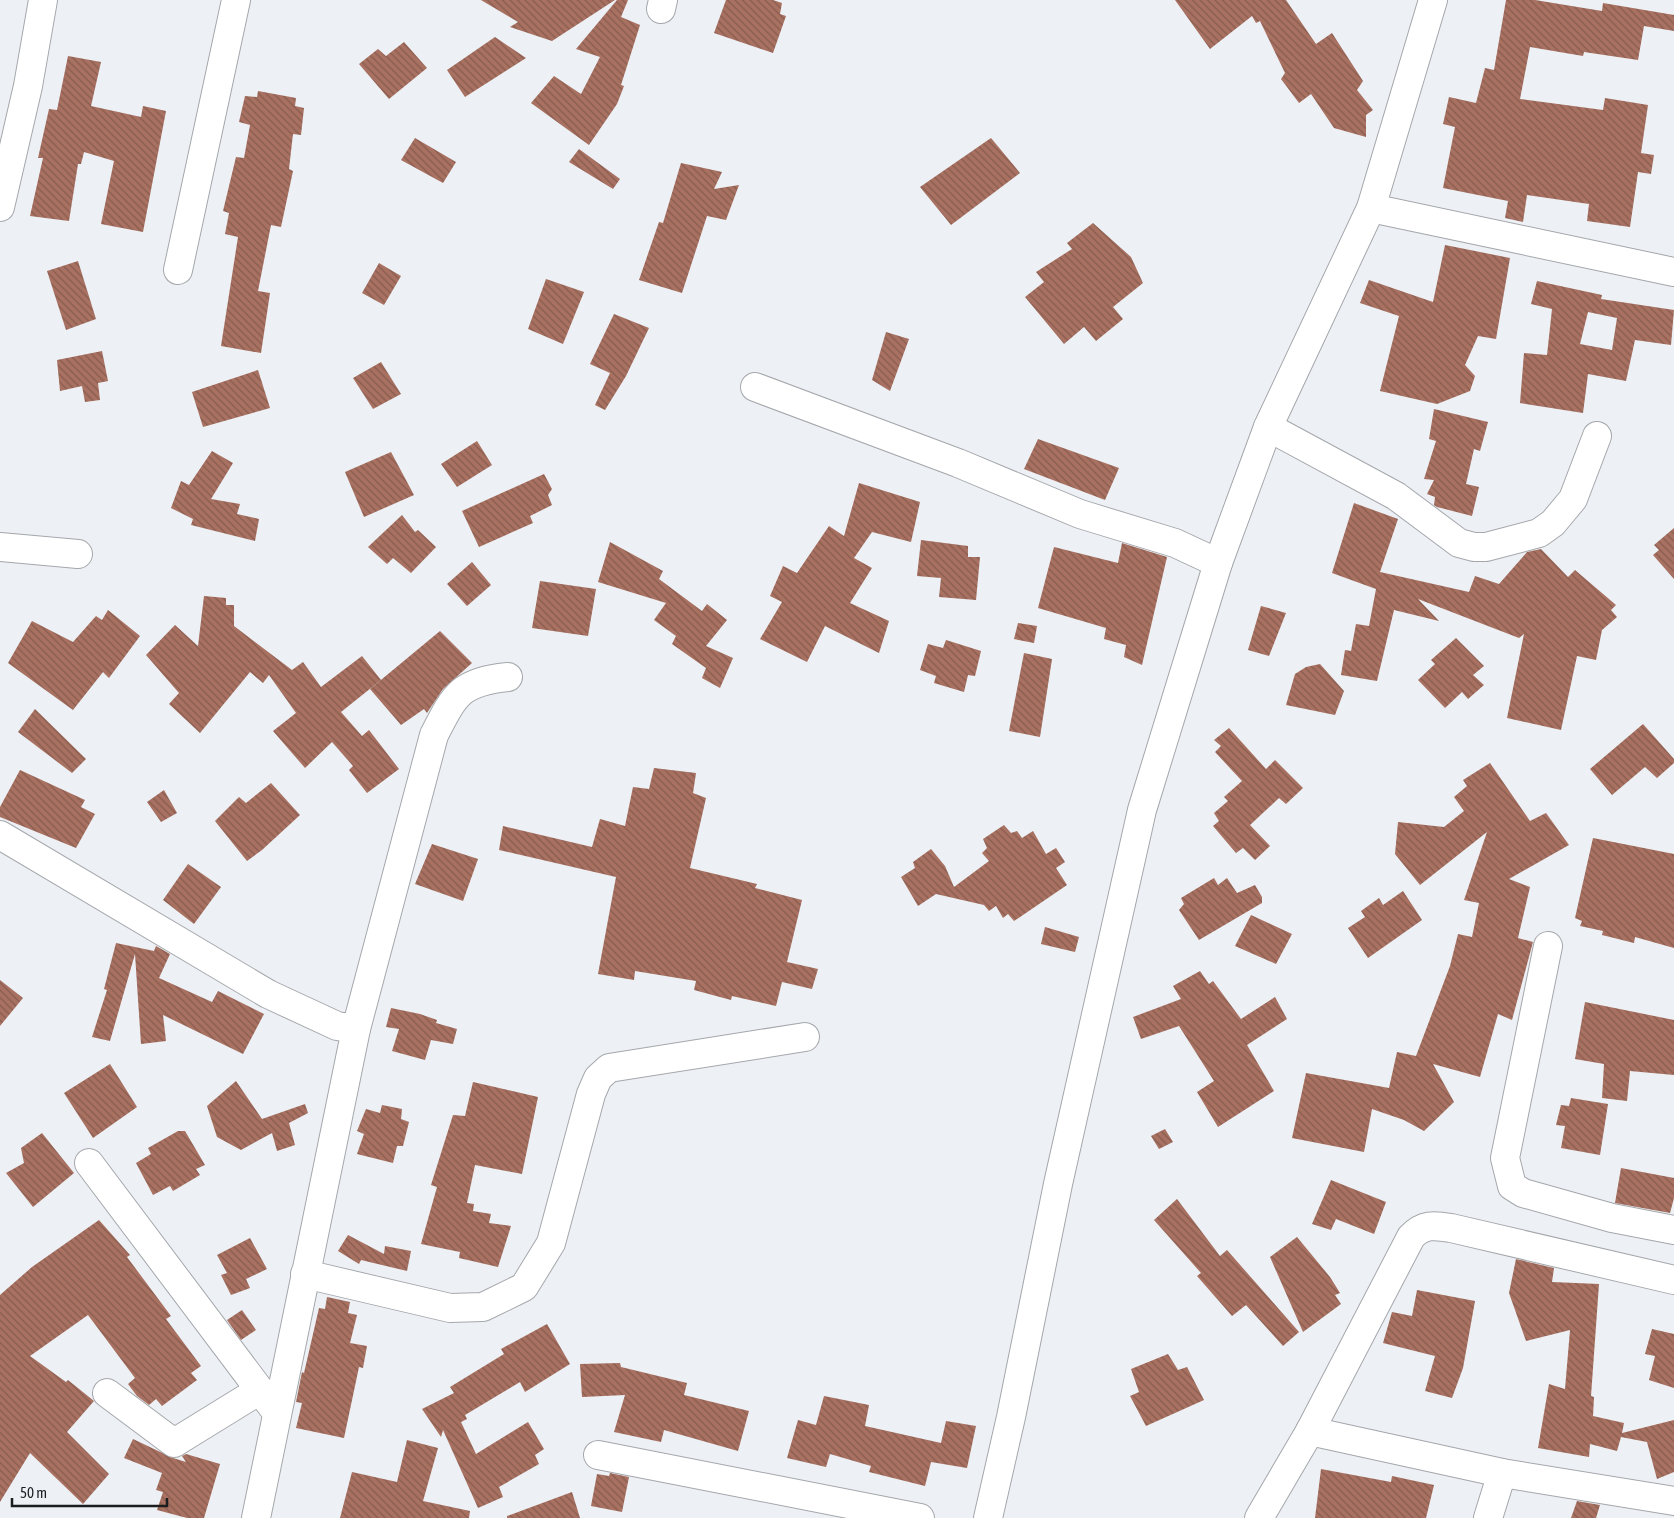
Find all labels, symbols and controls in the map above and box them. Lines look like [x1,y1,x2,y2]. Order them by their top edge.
scale bar [12,1476,168,1508]
text: 50 m [20,1484,47,1501]

